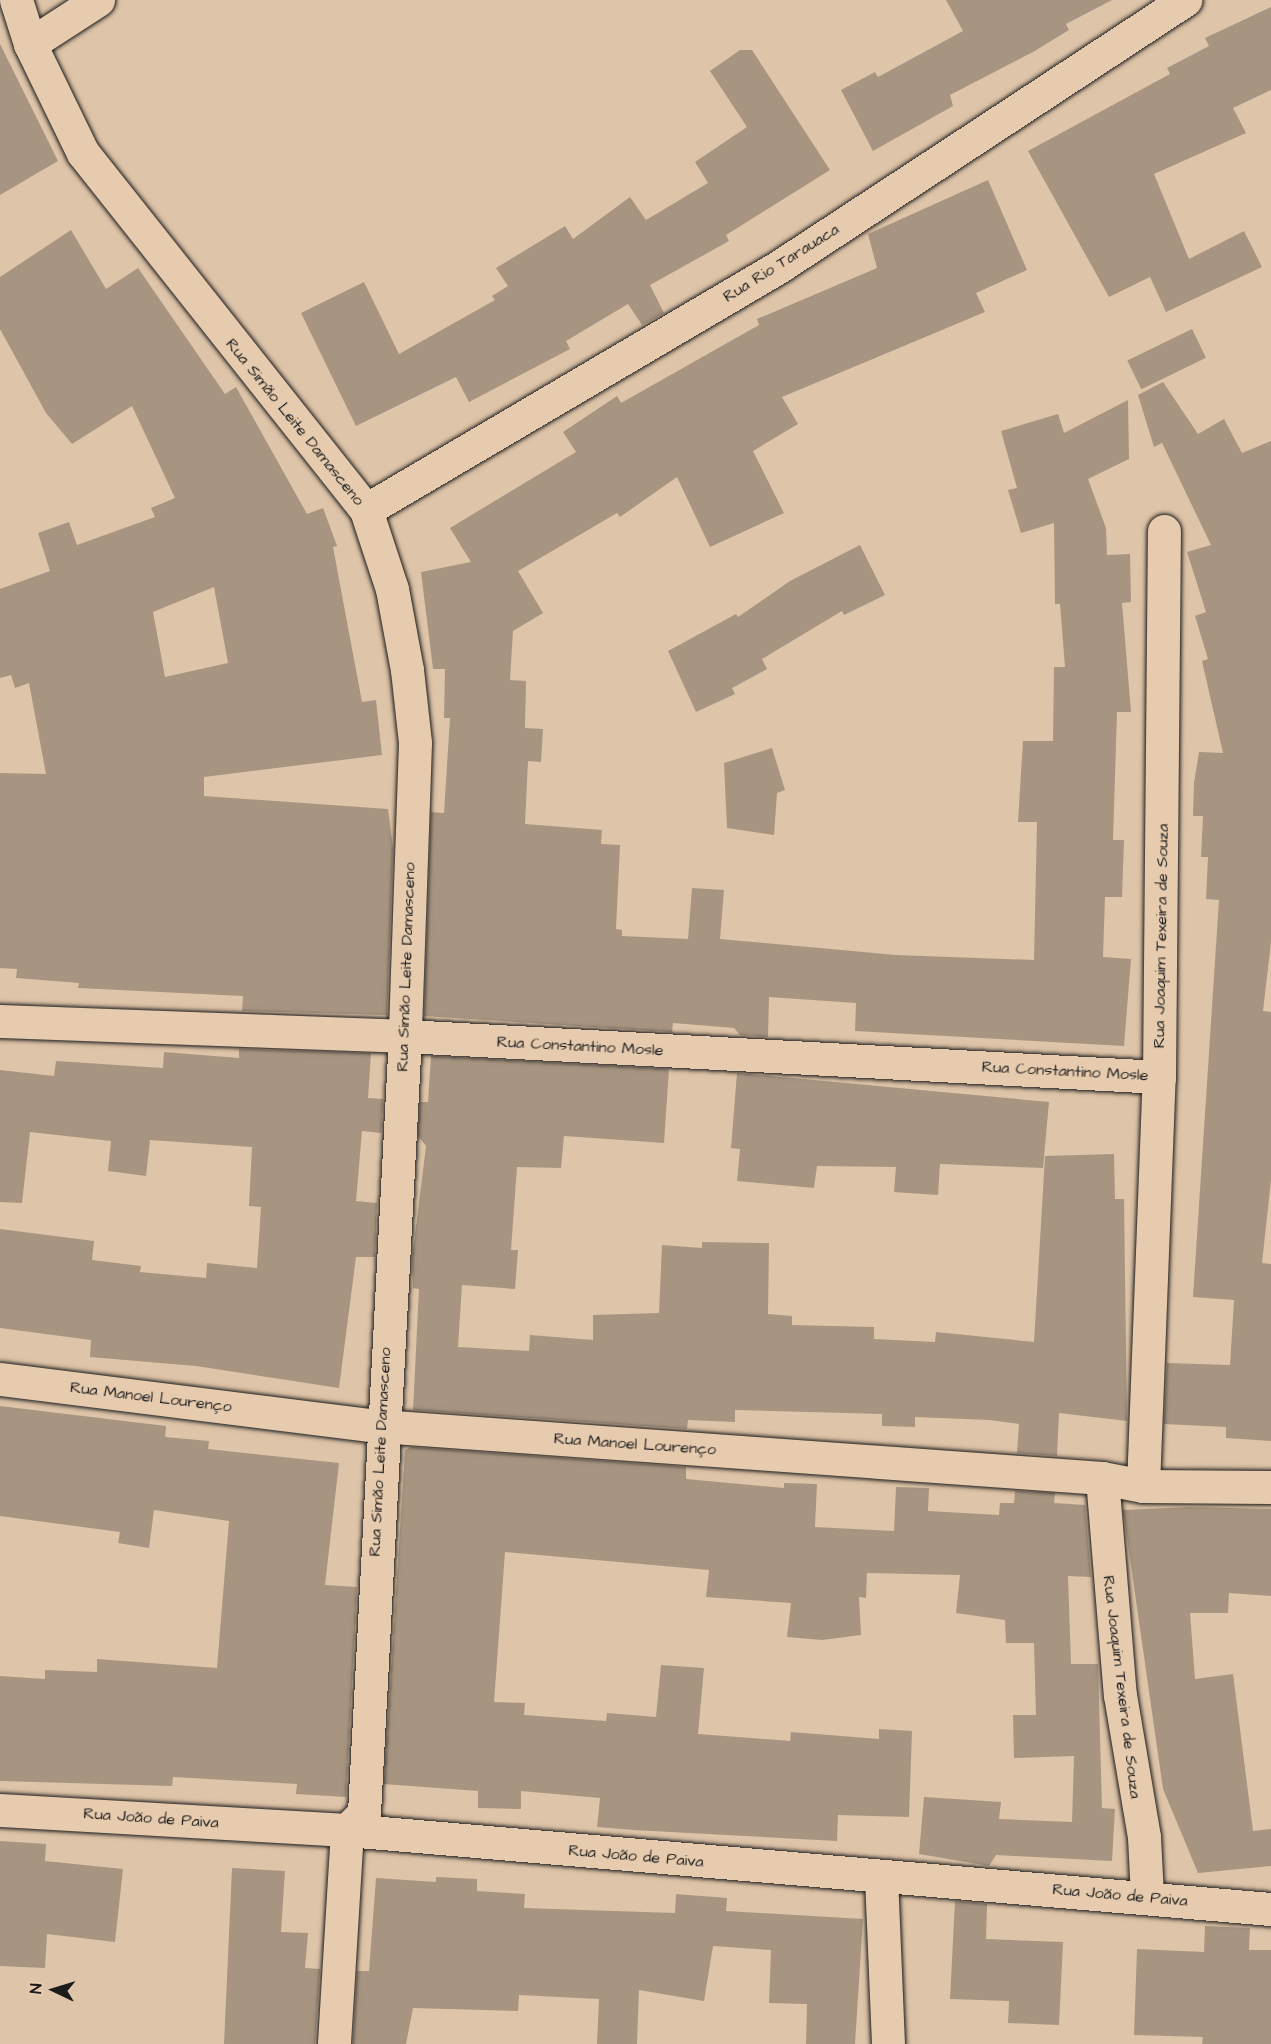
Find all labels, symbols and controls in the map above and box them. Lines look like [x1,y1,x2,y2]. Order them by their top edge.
street label: Rua Rio Tarauaca [720,220,842,306]
street label: Rua Simão Leite Damasceno [222,335,368,509]
street label: Rua Joaquim Texeira de Souza [1149,824,1173,1048]
street label: Rua Simão Leite Damasceno [393,862,419,1072]
street label: Rua Constantino Mosle [496,1032,664,1060]
street label: Rua Constantino Mosle [981,1057,1149,1085]
street label: Rua Simão Leite Damasceno [365,1347,395,1557]
street label: Rua Manoel Lourenço [69,1378,233,1416]
street label: Rua Manoel Lourenço [553,1429,717,1459]
street label: Rua Joaquim Texeira de Souza [1099,1574,1145,1800]
street label: Rua João de Paiva [83,1804,219,1832]
street label: Rua João de Paiva [568,1841,704,1871]
street label: Rua João de Paiva [1052,1880,1188,1910]
north arrow [24,1960,84,2020]
text: N [25,1983,47,1995]

